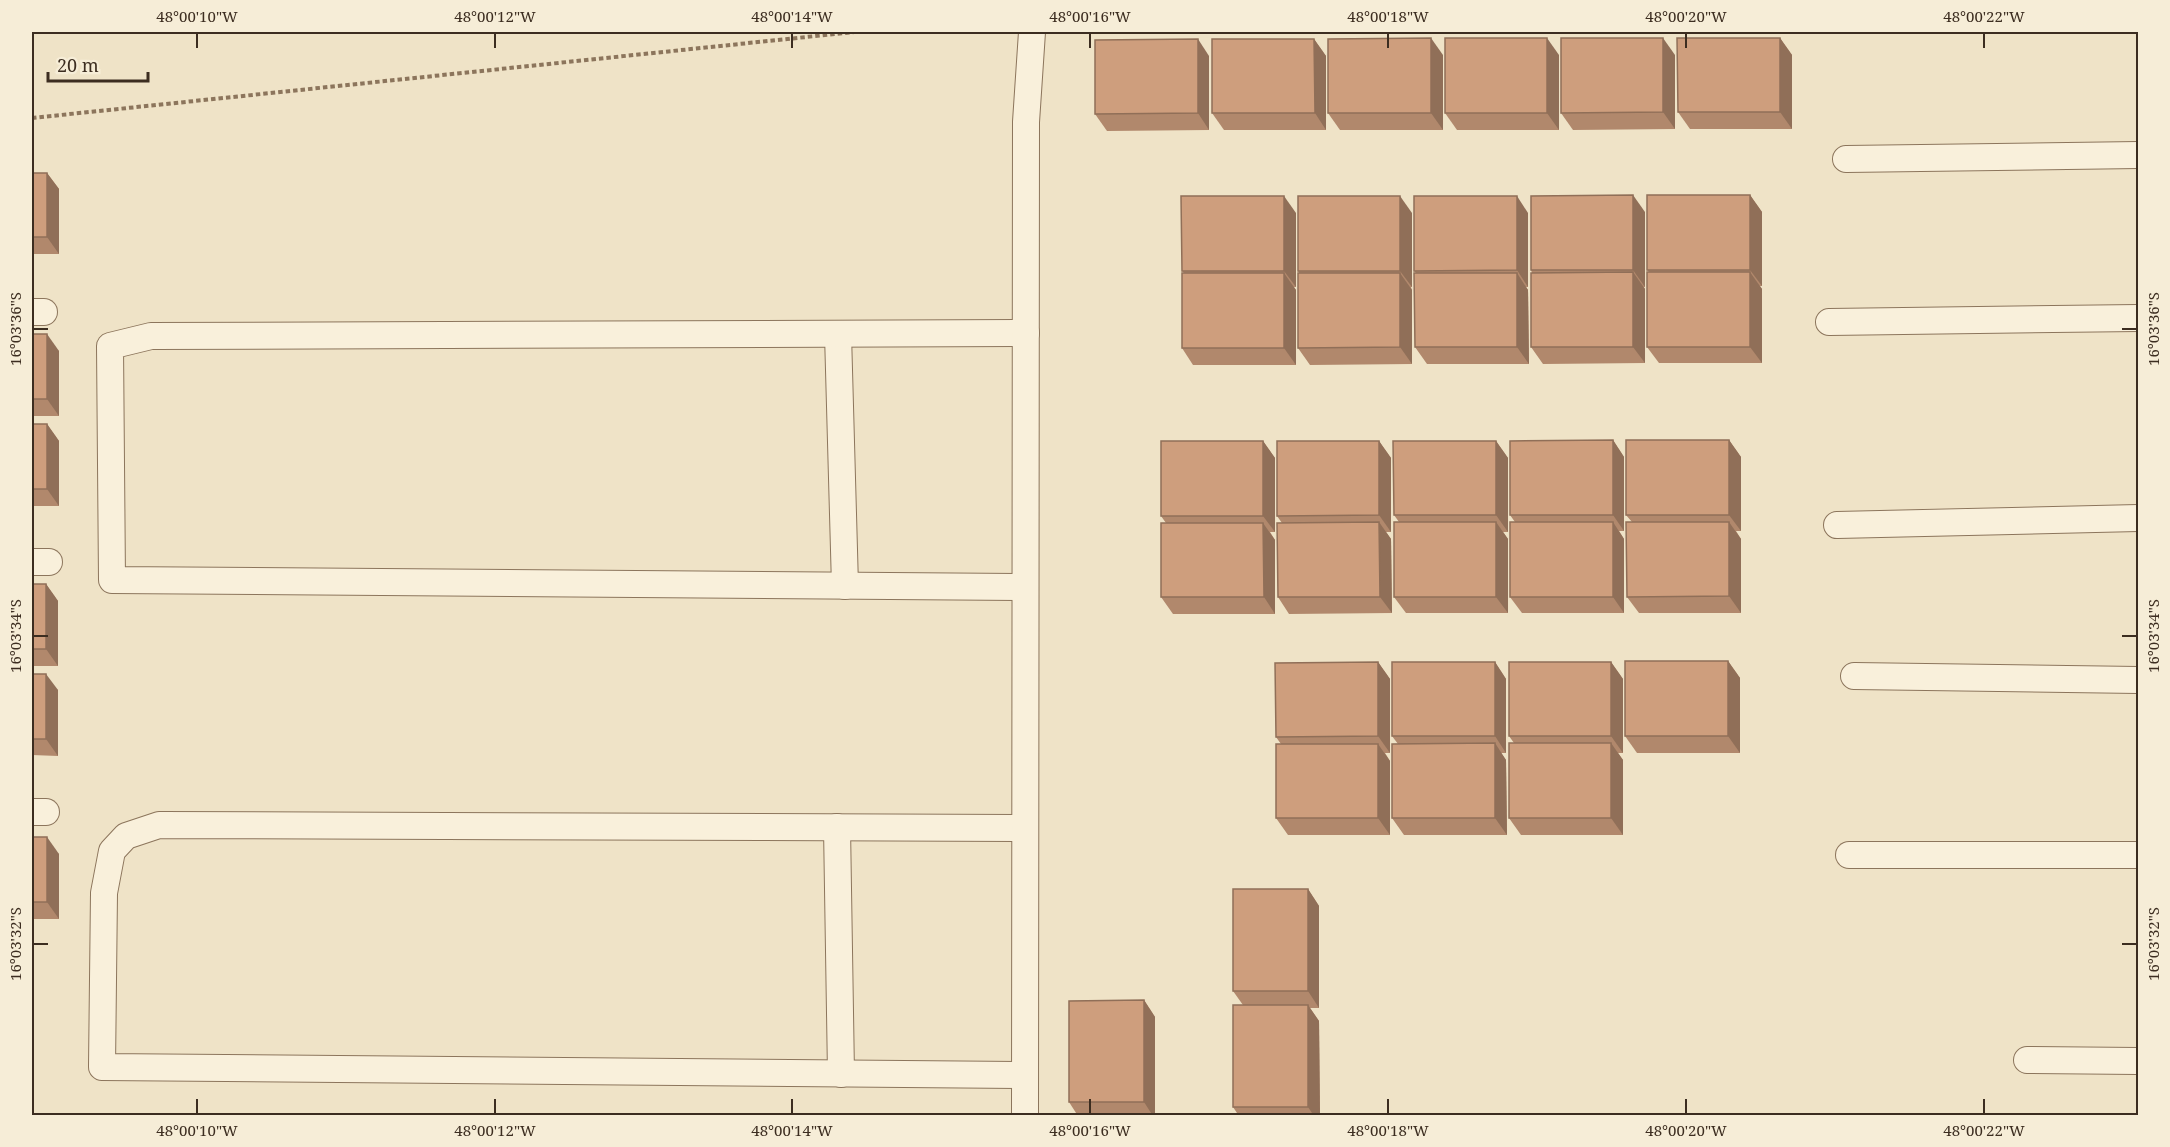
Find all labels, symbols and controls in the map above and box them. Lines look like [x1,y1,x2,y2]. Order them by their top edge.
text: 48°00'10"W [156,6,238,26]
text: 48°00'12"W [454,6,536,26]
text: 48°00'14"W [751,6,833,26]
text: 48°00'16"W [1049,6,1131,26]
text: 48°00'18"W [1347,6,1429,26]
text: 48°00'20"W [1645,6,1727,26]
text: 48°00'22"W [1943,6,2025,26]
scale bar [48,45,148,83]
text: 20 m [57,53,99,77]
text: 16°03'36"S [5,292,25,366]
text: 16°03'36"S [2143,292,2163,366]
text: 16°03'34"S [5,599,25,673]
text: 16°03'34"S [2143,599,2163,673]
text: 16°03'32"S [5,907,25,981]
text: 16°03'32"S [2143,907,2163,981]
text: 48°00'10"W [156,1120,238,1140]
text: 48°00'12"W [454,1120,536,1140]
text: 48°00'14"W [751,1120,833,1140]
text: 48°00'16"W [1049,1120,1131,1140]
text: 48°00'18"W [1347,1120,1429,1140]
text: 48°00'20"W [1645,1120,1727,1140]
text: 48°00'22"W [1943,1120,2025,1140]

